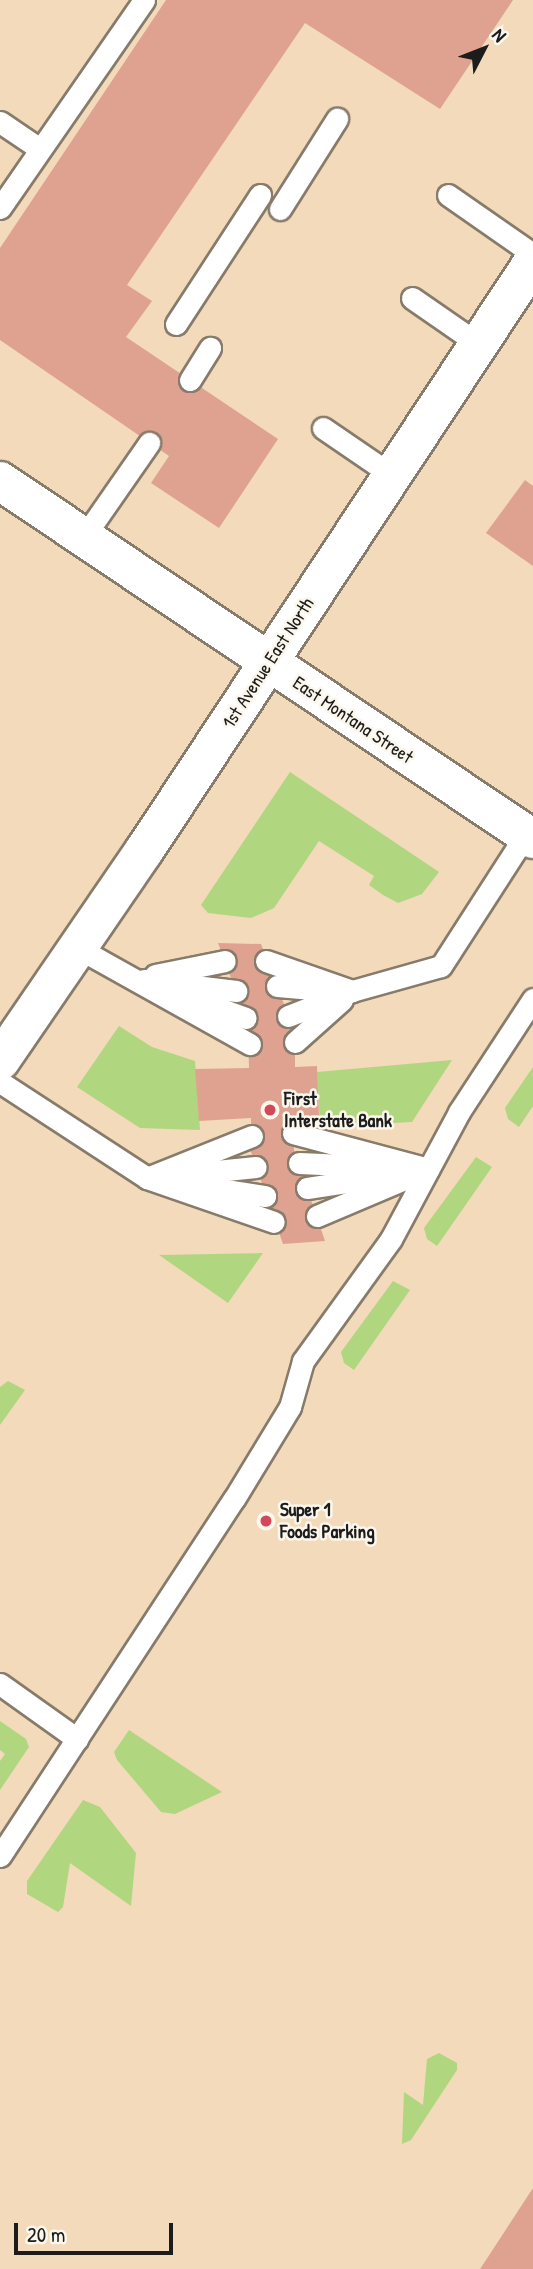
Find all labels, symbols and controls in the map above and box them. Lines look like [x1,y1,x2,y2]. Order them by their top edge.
north arrow [449,14,519,84]
text: N [487,22,513,47]
street label: 1st Avenue East North [217,593,319,733]
street label: East Montana Street [288,671,418,769]
place label: First Interstate Bank [284,1088,392,1132]
marker: First Interstate Bank [262,1102,278,1118]
place label: Super 1 Foods Parking [280,1499,375,1543]
marker: Super 1 Foods Parking [258,1513,274,1529]
scale bar [18,2210,177,2254]
text: 20 m [27,2220,65,2249]

